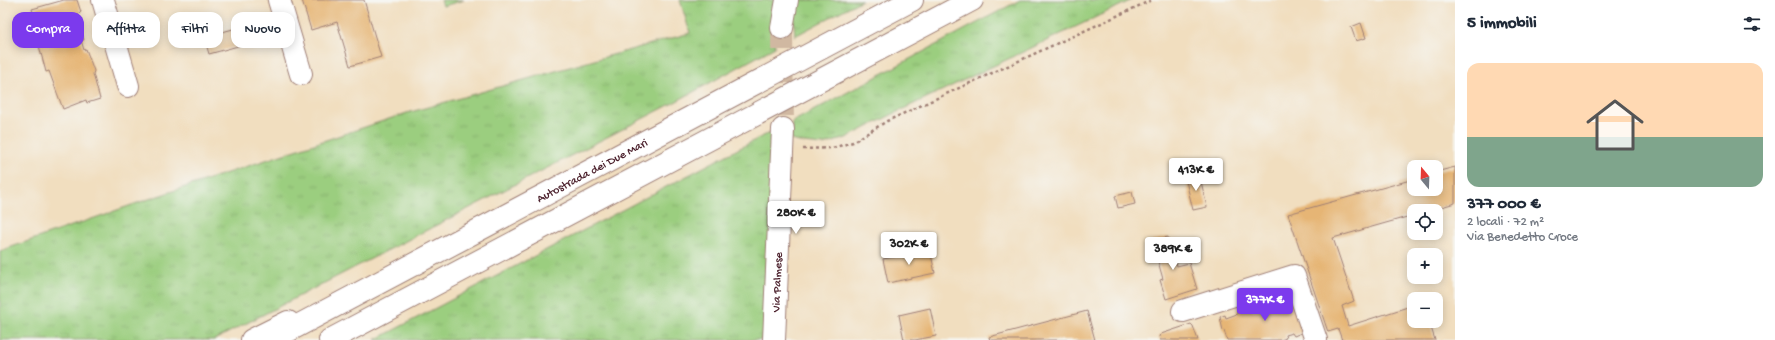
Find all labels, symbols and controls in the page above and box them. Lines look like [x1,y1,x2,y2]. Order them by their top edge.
chip: Compra [12,12,84,48]
chip: Affitta [92,12,160,48]
chip: Filtri [168,12,223,48]
chip: Nuovo [231,12,295,48]
icon: filters [1741,13,1763,35]
text: 5 immobili [1467,14,1537,34]
icon: home [1579,89,1651,161]
street label: Autostrada dei Due Mari [535,136,651,207]
pin: 413K € [1163,158,1229,192]
north arrow [1407,160,1443,196]
map controls [1407,160,1443,328]
text: 413K € [1178,163,1214,178]
text: 377 000 € [1467,195,1541,215]
pin: 280K € [763,201,829,235]
button: locate [1407,204,1443,240]
text: 280K € [777,206,815,221]
text: 2 locali · 72 m² [1467,215,1544,230]
text: Via Benedetto Croce [1467,230,1578,245]
pin: 302K € [876,232,942,266]
text: 302K € [890,237,928,252]
pin: 389K € [1140,237,1206,271]
text: 389K € [1154,242,1192,257]
button: + [1407,248,1443,284]
street label: Via Palmese [770,251,787,313]
pin: 377K € [1232,288,1298,322]
button: − [1407,292,1443,328]
text: 377K € [1246,293,1284,308]

